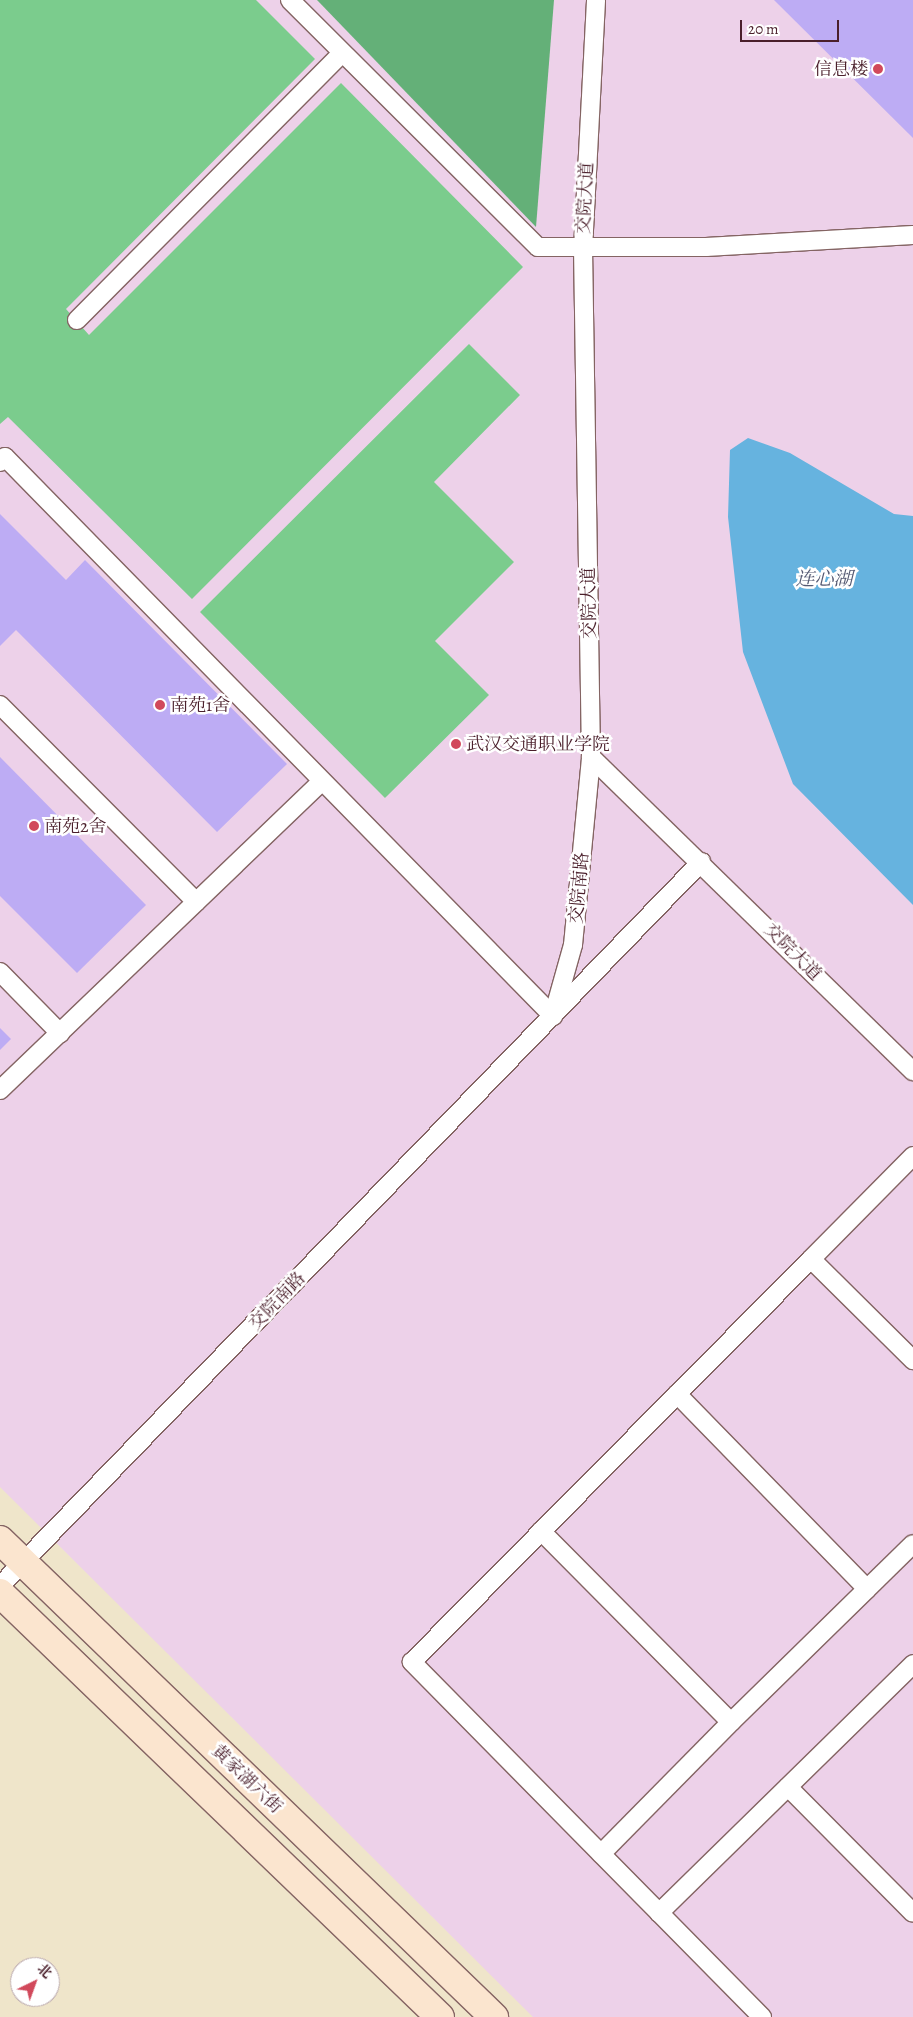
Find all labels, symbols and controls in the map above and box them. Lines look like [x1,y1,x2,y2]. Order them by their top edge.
scale bar [743,10,842,42]
text: 20 m [748,19,779,39]
place label: 信息楼 [814,58,868,80]
marker: 信息楼 [872,63,884,75]
street label: 交院大道 [572,161,598,235]
street label: 交院大道 [578,567,600,639]
water label: 连心湖 [796,569,852,591]
place label: 南苑1舍 [170,694,230,716]
marker: 南苑1舍 [154,699,166,711]
place label: 武汉交通职业学院 [466,733,610,755]
marker: 武汉交通职业学院 [450,738,462,750]
place label: 南苑2舍 [44,815,107,837]
marker: 南苑2舍 [28,820,40,832]
street label: 交院南路 [565,851,593,925]
street label: 交院大道 [760,919,826,985]
street label: 交院南路 [244,1268,310,1334]
street label: 黄家湖六街 [207,1740,287,1818]
north arrow [10,1957,60,2007]
text: 北 [33,1959,56,1983]

